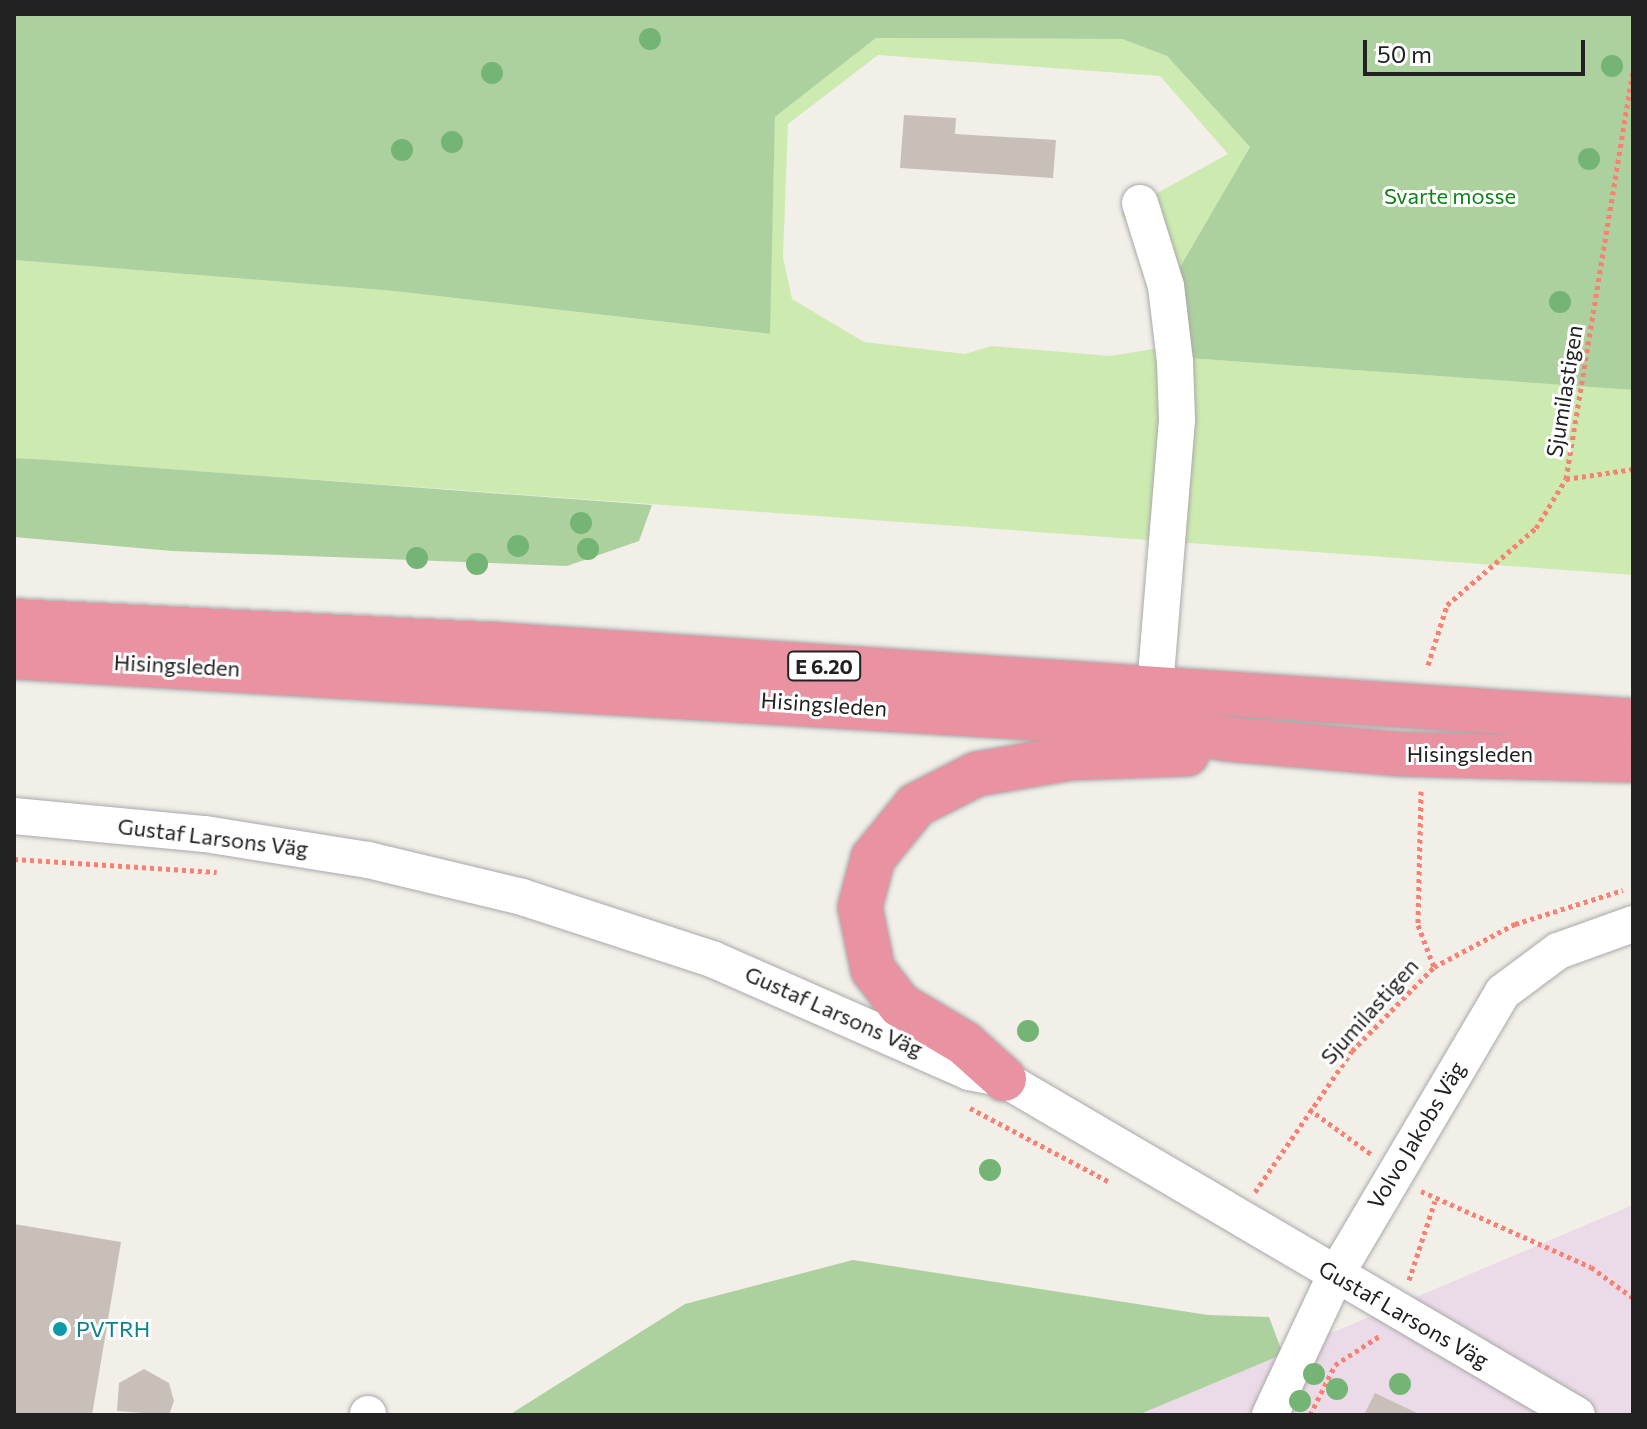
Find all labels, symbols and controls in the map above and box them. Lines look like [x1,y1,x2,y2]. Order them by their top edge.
scale bar [1367,24,1589,74]
text: 50 m [1377,39,1432,68]
park label: Svarte mosse [1384,183,1516,209]
street label: Sjumilastigen [1541,323,1587,459]
street label: Hisingsleden [113,649,241,681]
road number: E 6.20 [786,650,862,682]
street label: Hisingsleden [760,686,888,722]
street label: Hisingsleden [1407,741,1533,767]
street label: Gustaf Larsons Väg [116,812,310,862]
street label: Sjumilastigen [1315,953,1423,1069]
street label: Gustaf Larsons Väg [741,960,927,1062]
street label: Volvo Jakobs Väg [1362,1056,1470,1214]
street label: Gustaf Larsons Väg [1314,1255,1494,1373]
place label: PVTRH [76,1316,150,1342]
marker: PVTRH [51,1320,69,1338]

